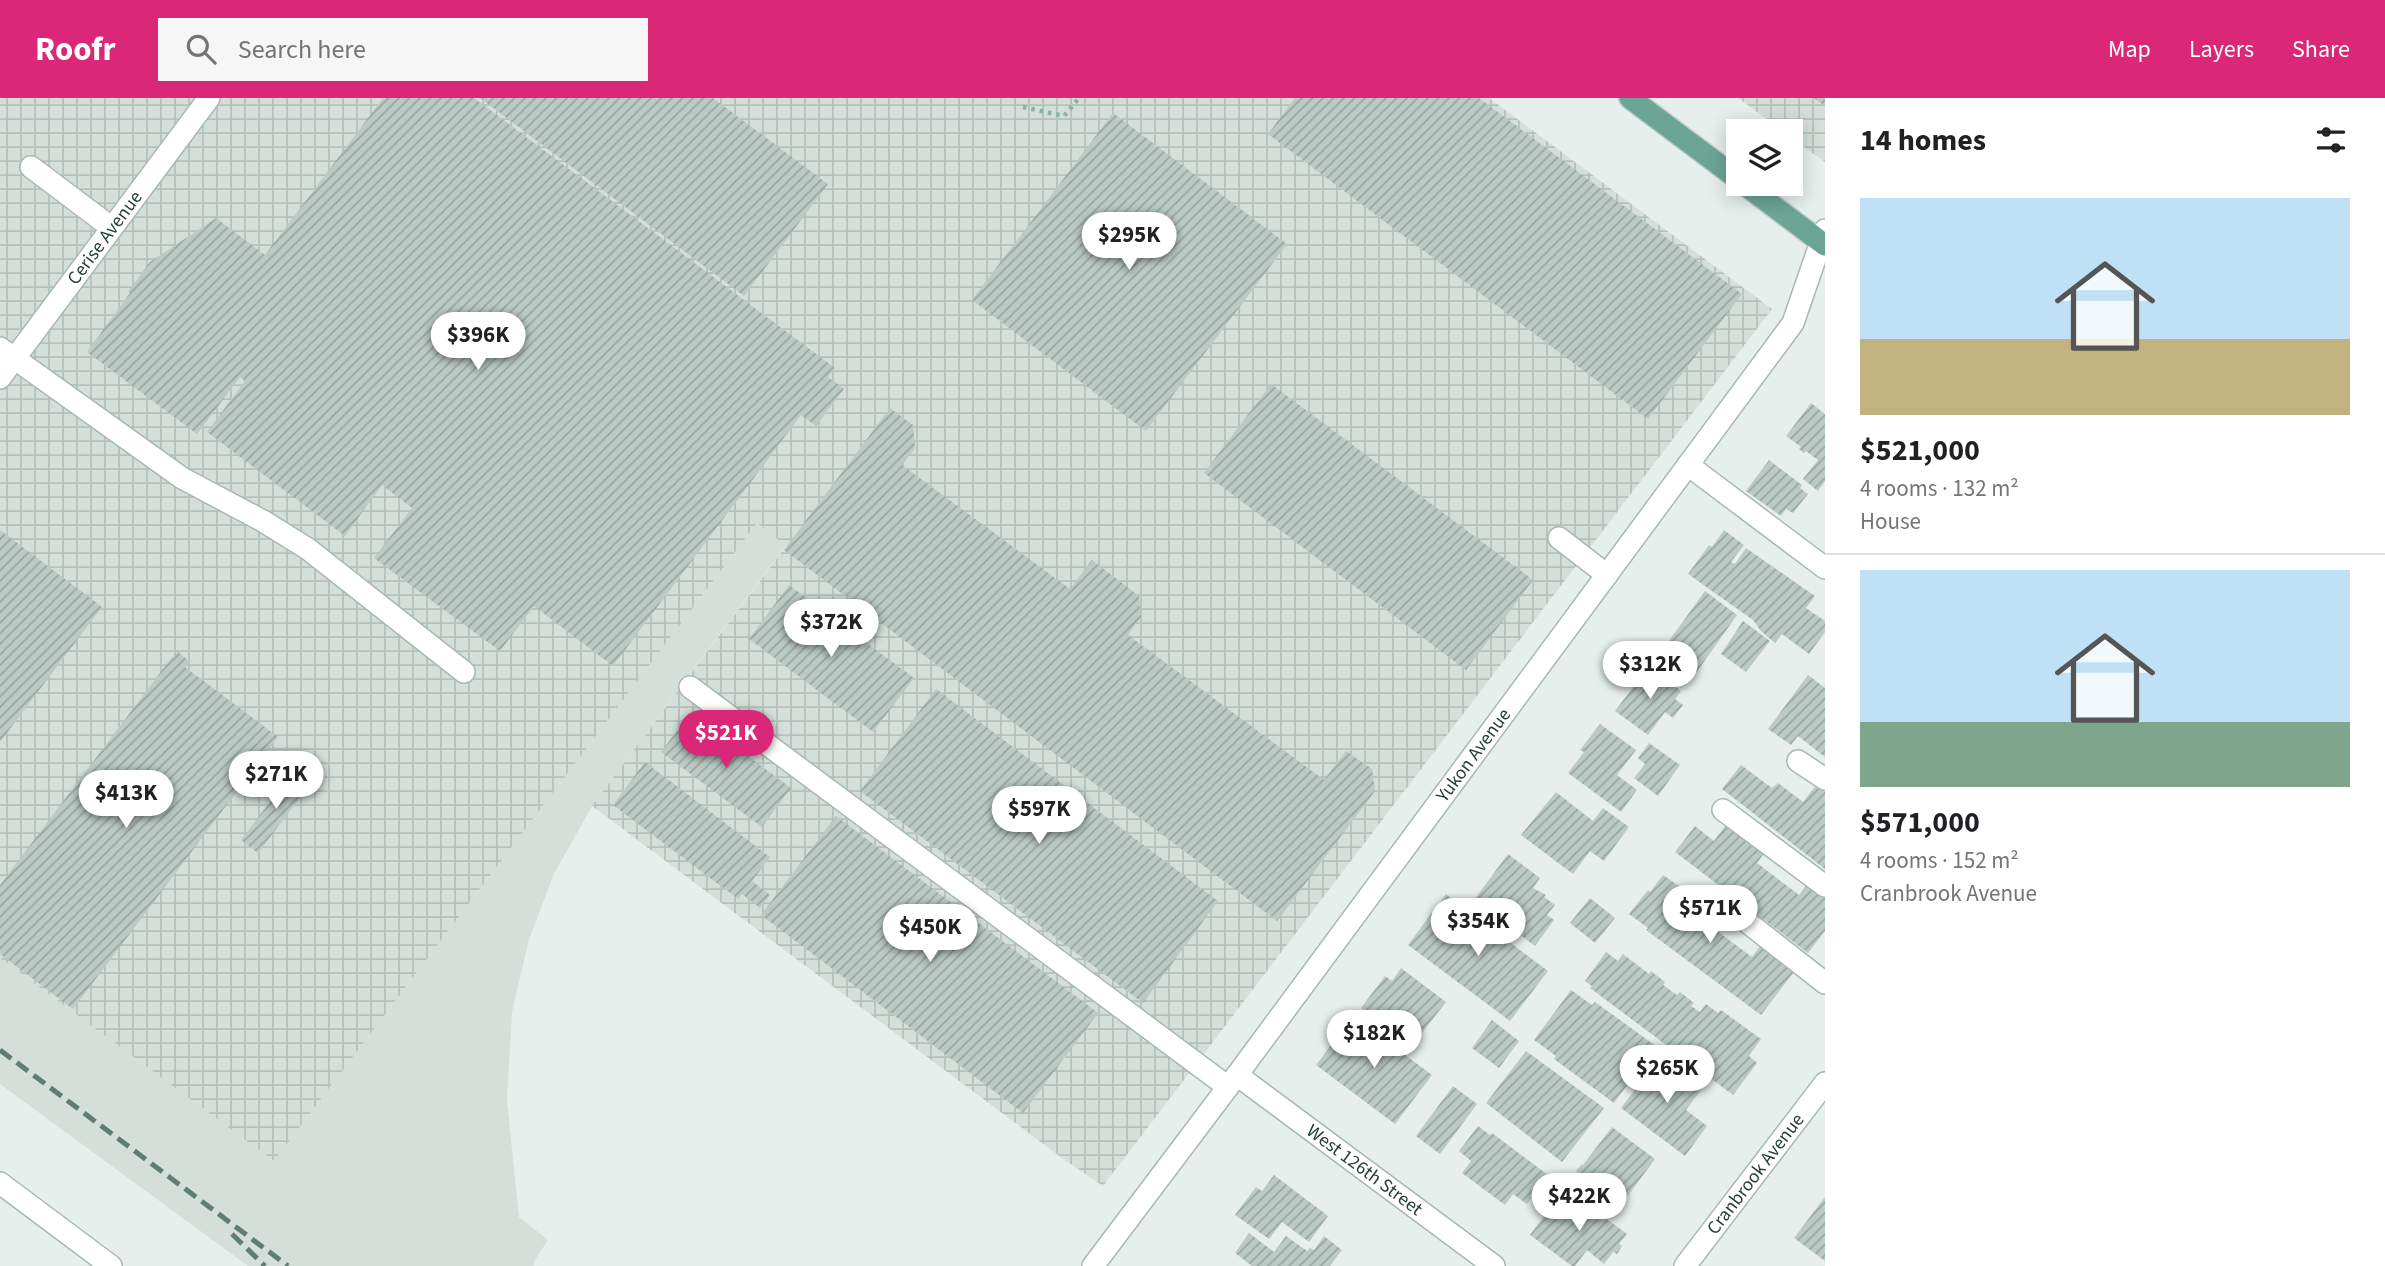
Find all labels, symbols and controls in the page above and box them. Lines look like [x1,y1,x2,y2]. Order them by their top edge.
search box [158,18,648,81]
text: Roofr [35,26,116,73]
icon: search [182,30,220,68]
text: Search here [238,31,366,68]
text: Map [2108,32,2151,67]
text: Layers [2189,32,2254,67]
text: Share [2292,32,2350,67]
map controls [1726,119,1803,196]
button: layers [1726,119,1803,196]
text: 14 homes [1860,119,1986,162]
icon: filters [2312,121,2350,159]
street label: Cerise Avenue [61,185,149,290]
pin: $295K [1080,212,1178,272]
text: $295K [1098,218,1160,251]
icon: home [2042,243,2168,369]
pin: $396K [429,313,527,372]
text: $396K [447,318,509,351]
text: $521,000 [1860,429,1980,472]
text: 4 rooms · 132 m² [1860,472,2019,505]
text: House [1860,505,1921,538]
pin: $372K [782,600,880,659]
text: $372K [800,605,862,638]
icon: home [2042,615,2168,741]
pin: $312K [1601,642,1699,701]
text: $312K [1619,647,1681,680]
street label: Yukon Avenue [1429,702,1517,809]
pin: $521K [677,710,775,770]
text: $521K [695,716,757,749]
pin: $271K [227,752,325,811]
text: $271K [245,757,307,790]
pin: $413K [77,770,175,830]
text: $413K [95,776,157,809]
pin: $597K [990,786,1088,846]
text: $597K [1008,792,1070,825]
text: $571,000 [1860,801,1980,844]
text: 4 rooms · 152 m² [1860,844,2019,877]
text: Cranbrook Avenue [1860,877,2037,910]
pin: $571K [1661,886,1759,945]
text: $571K [1679,891,1741,924]
pin: $354K [1429,898,1527,958]
pin: $450K [881,904,979,964]
text: $354K [1447,904,1509,937]
text: $450K [899,910,961,943]
pin: $182K [1325,1010,1423,1070]
text: $182K [1343,1016,1405,1049]
pin: $265K [1618,1046,1716,1105]
text: $265K [1636,1051,1698,1084]
street label: Cranbrook Avenue [1700,1108,1811,1240]
street label: West 126th Street [1301,1118,1429,1222]
pin: $422K [1530,1174,1628,1233]
text: $422K [1548,1179,1610,1212]

